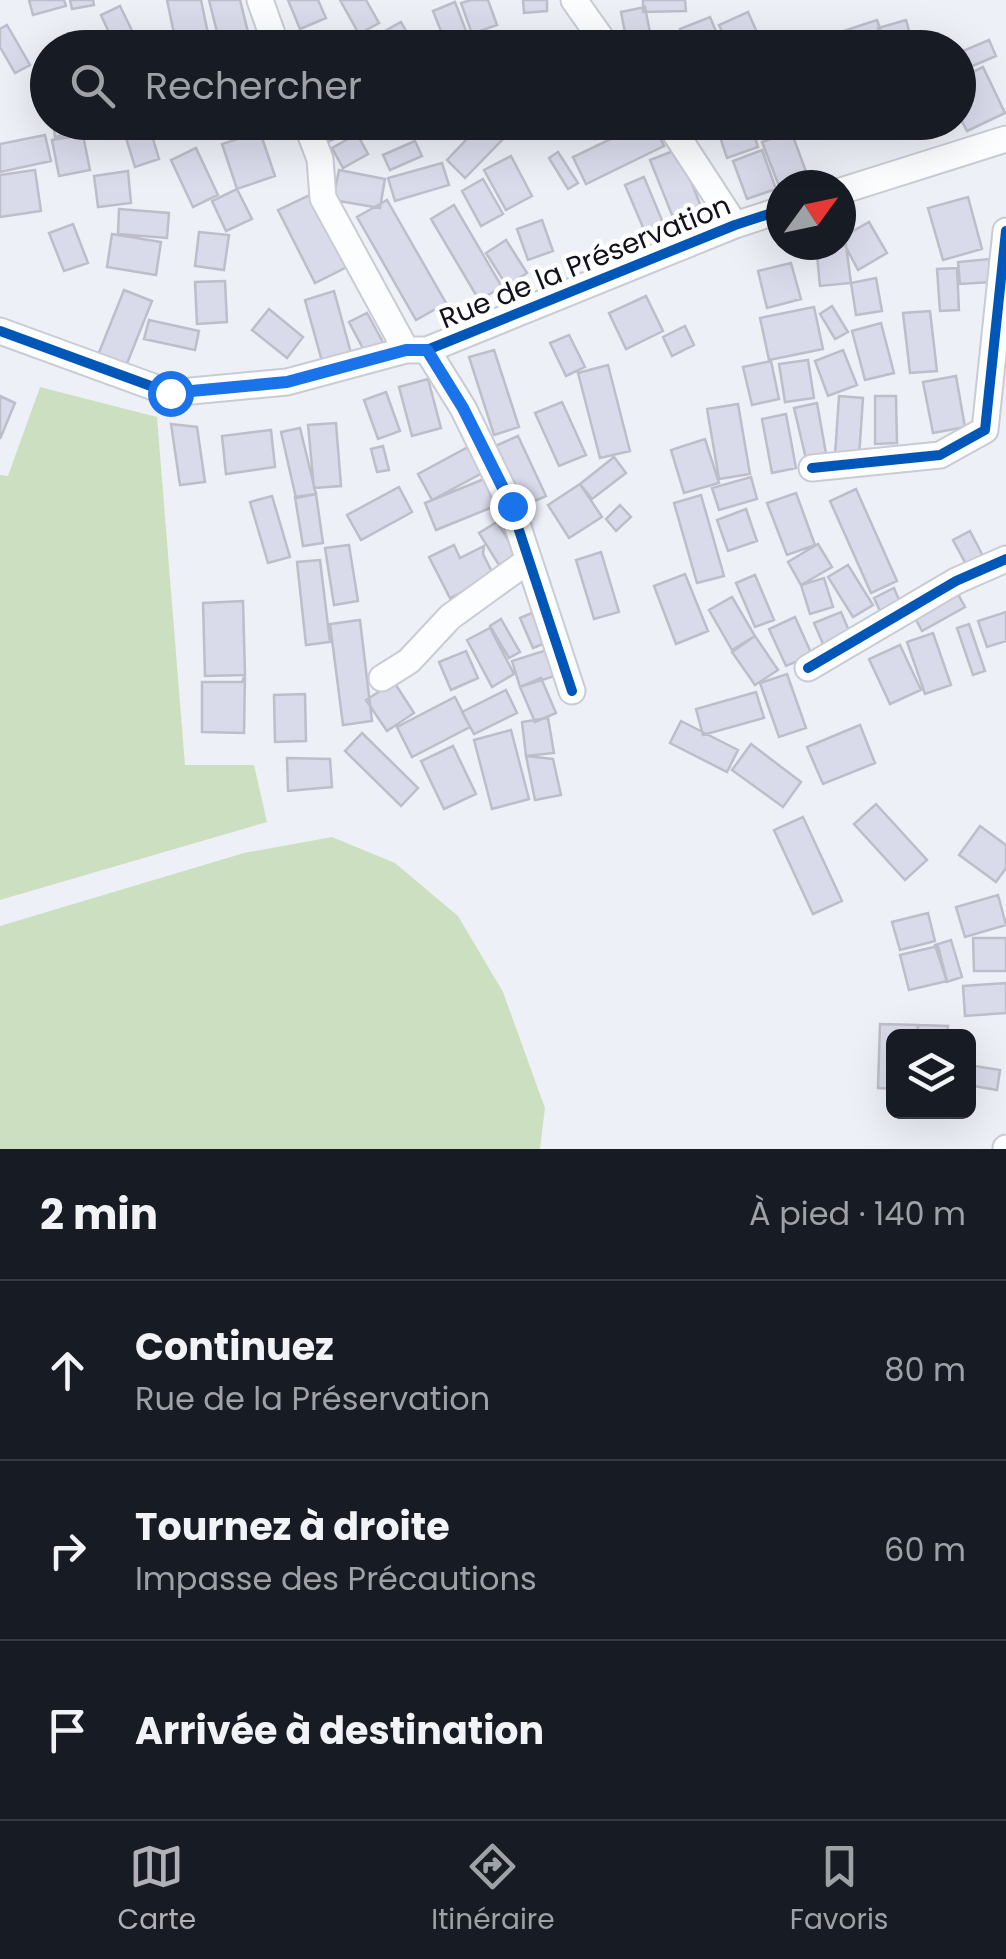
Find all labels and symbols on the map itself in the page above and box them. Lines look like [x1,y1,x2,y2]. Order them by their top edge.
north arrow [766,170,856,260]
street label: Rue de la Préservation [434,186,736,338]
route start [148,371,194,417]
route end [490,484,536,530]

